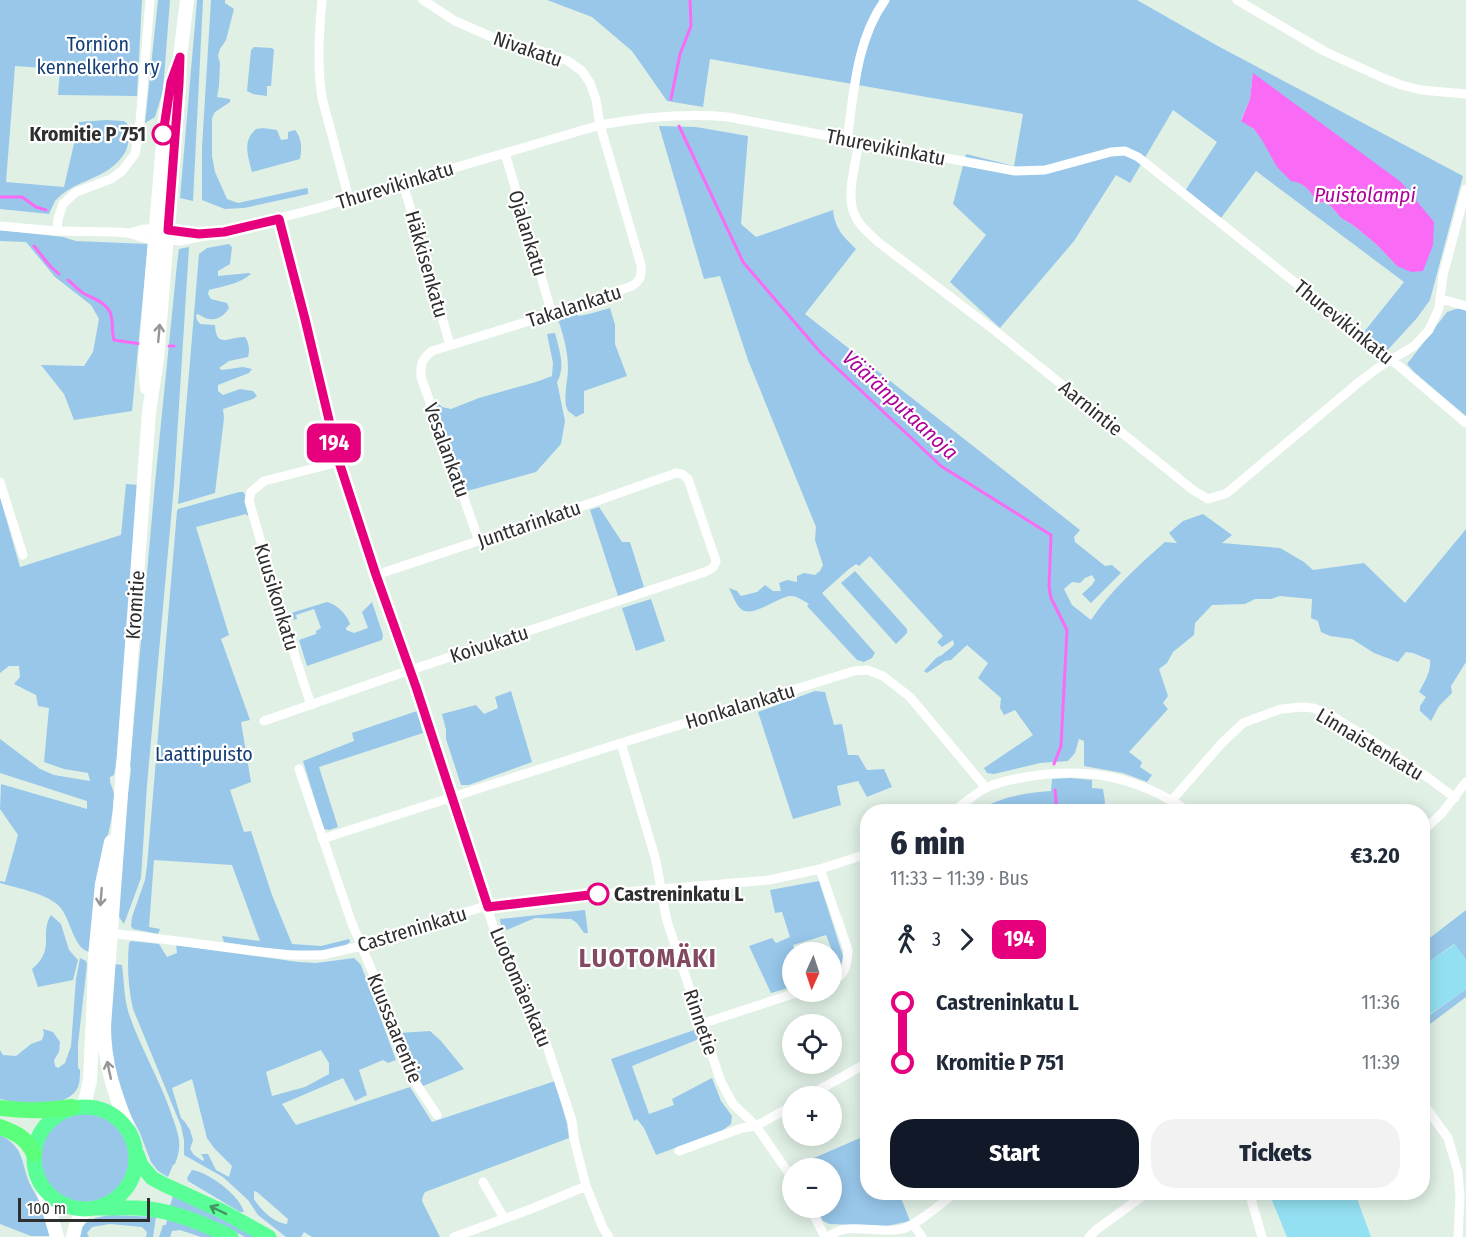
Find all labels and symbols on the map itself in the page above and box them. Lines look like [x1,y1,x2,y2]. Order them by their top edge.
street label: Nivakatu [490,26,566,72]
park label: Tornion kennelkerho ry [37,32,160,79]
place label: Kromitie P 751 [29,122,146,146]
marker: Kromitie P 751 [152,123,174,145]
street label: Thurevikinkatu [824,124,948,170]
street label: Thurevikinkatu [334,156,456,214]
water label: Puistolampi [1314,182,1416,208]
street label: Ojalankatu [504,187,552,279]
street label: Häkkisenkatu [400,208,454,320]
street label: Thurevikinkatu [1289,275,1399,369]
street label: Takalankatu [524,279,624,333]
one-way arrow [154,324,165,344]
water label: Vääränputaanoja [837,345,963,465]
street label: Aarnintie [1054,375,1128,441]
street label: Vesalankatu [419,399,475,501]
line badge: 194 [300,424,368,462]
street label: Junttarinkatu [474,495,584,553]
street label: Kuusikonkatu [249,540,305,654]
street label: Kromitie [121,570,149,640]
street label: Koivukatu [447,620,531,668]
street label: Honkalankatu [682,678,798,734]
street label: Linnaistenkatu [1312,703,1428,785]
park label: Laattipuisto [155,742,253,766]
place label: Castreninkatu L [614,882,744,906]
marker: Castreninkatu L [587,883,609,905]
one-way arrow [95,887,106,907]
street label: Castreninkatu [354,901,470,957]
street label: Luotomäenkatu [485,924,557,1050]
north arrow [782,942,842,1002]
district label: LUOTOMÄKI [579,943,717,974]
street label: Kuussaarentie [362,970,428,1086]
street label: Rinnetie [679,986,723,1058]
one-way arrow [103,1061,114,1080]
scale bar [18,1195,150,1222]
one-way arrow [209,1203,227,1215]

